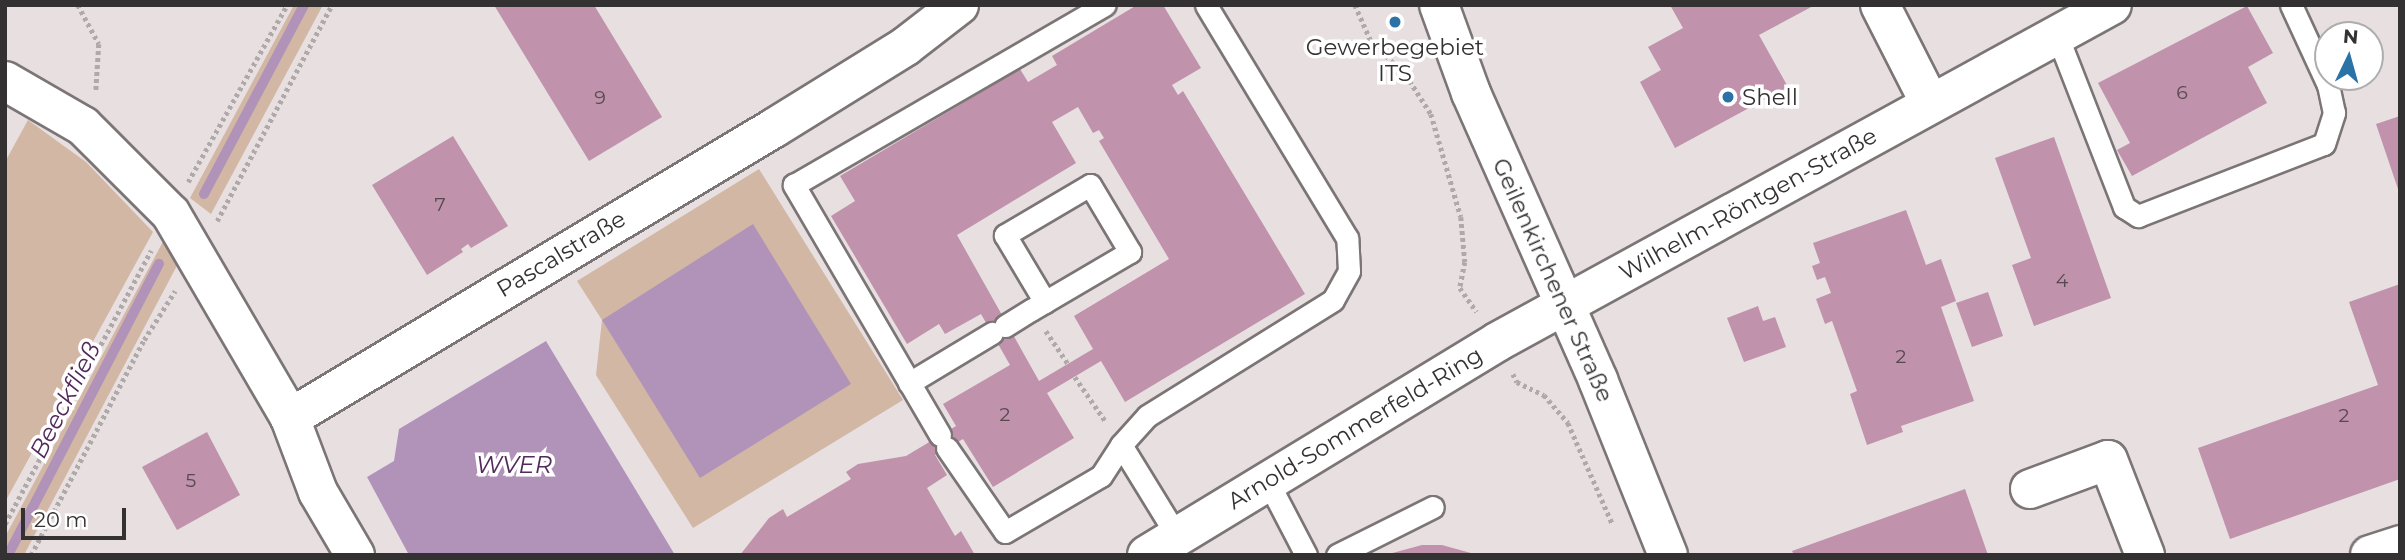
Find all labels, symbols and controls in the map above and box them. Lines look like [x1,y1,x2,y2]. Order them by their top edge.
marker: Gewerbegebiet ITS [1387,14,1403,30]
north arrow [2314,21,2384,91]
text: N [2342,24,2359,49]
place label: Gewerbegebiet ITS [1306,33,1484,87]
house number: 6 [2176,82,2188,104]
place label: Shell [1742,83,1798,111]
house number: 9 [594,87,606,109]
marker: Shell [1720,89,1736,105]
street label: Wilhelm-Röntgen-Straße [1614,122,1882,286]
street label: Geilenkirchener Straße [1487,154,1619,406]
house number: 7 [434,194,446,216]
street label: Pascalstraße [492,205,630,303]
house number: 4 [2056,270,2068,292]
water label: Beeckfließ [24,337,106,463]
street label: Arnold-Sommerfeld-Ring [1223,341,1487,515]
house number: 2 [1896,346,1906,368]
house number: 2 [1000,404,1010,426]
house number: 2 [2339,405,2349,427]
water label: WVER [476,451,552,479]
house number: 5 [186,470,196,492]
scale bar [24,494,130,538]
text: 20 m [34,507,88,532]

